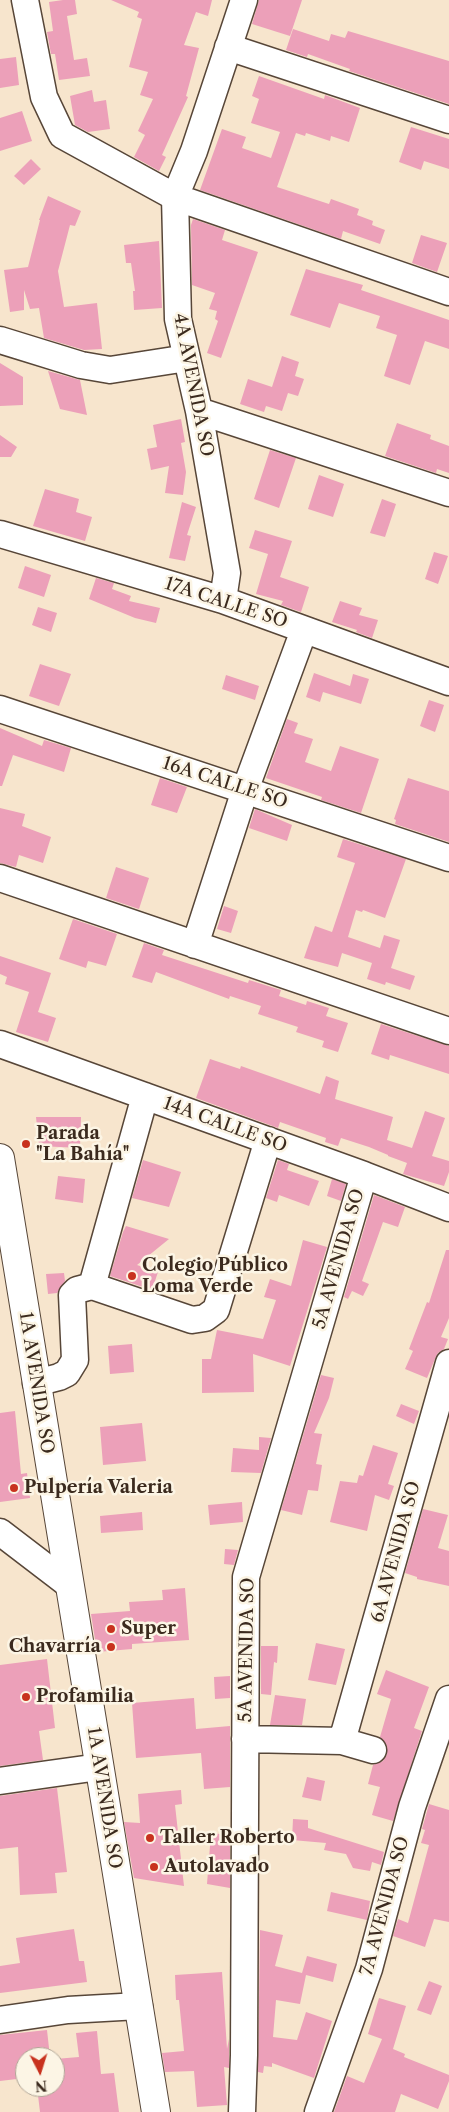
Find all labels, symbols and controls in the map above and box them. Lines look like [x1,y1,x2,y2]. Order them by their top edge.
street label: 4A AVENIDA SO [169,312,217,458]
street label: 17A CALLE SO [162,573,290,633]
street label: 16A CALLE SO [160,753,290,813]
street label: 14A CALLE SO [160,1093,290,1157]
place label: Parada "La Bahía" [36,1123,129,1166]
marker: Parada "La Bahía" [20,1138,32,1150]
street label: 5A AVENIDA SO [309,1186,369,1332]
place label: Colegio Público Loma Verde [142,1255,288,1298]
marker: Colegio Público Loma Verde [126,1270,138,1282]
street label: 1A AVENIDA SO [14,1311,58,1455]
place label: Pulpería Valeria [24,1477,173,1499]
street label: 6A AVENIDA SO [367,1479,425,1625]
marker: Pulpería Valeria [8,1482,20,1494]
street label: 5A AVENIDA SO [235,1577,259,1723]
place label: Super [121,1618,176,1640]
marker: Super [105,1623,117,1635]
place label: Chavarría [9,1636,101,1658]
marker: Chavarría [105,1641,117,1653]
place label: Profamilia [36,1686,134,1708]
marker: Profamilia [20,1691,32,1703]
street label: 1A AVENIDA SO [82,1726,126,1870]
place label: Taller Roberto [160,1827,295,1849]
marker: Taller Roberto [144,1832,156,1844]
street label: 7A AVENIDA SO [356,1834,414,1978]
place label: Autolavado [164,1856,269,1878]
marker: Autolavado [148,1861,160,1873]
north arrow [15,2047,65,2097]
text: N [34,2076,48,2095]

